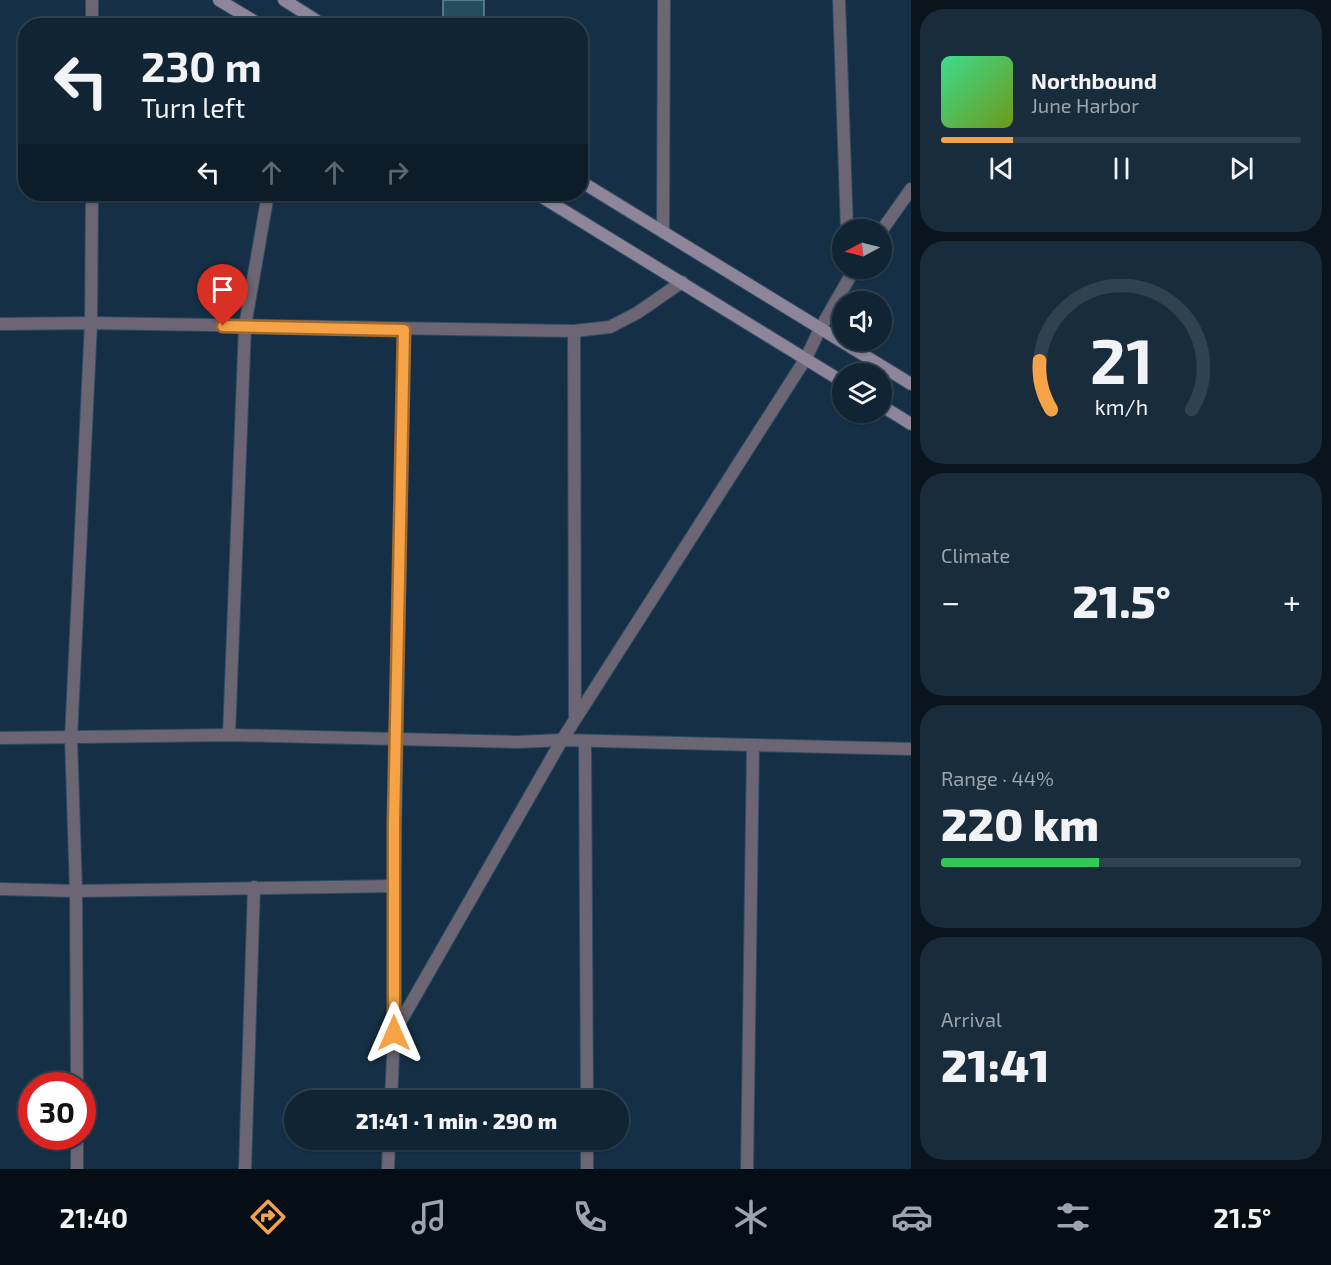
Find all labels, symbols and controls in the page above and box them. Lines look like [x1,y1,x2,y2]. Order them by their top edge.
text: 230 m [141,40,262,90]
icon: left [42,42,120,120]
text: Northbound [1031,67,1157,93]
text: Turn left [141,91,245,123]
text: June Harbor [1031,93,1139,117]
icon: previous [985,152,1018,185]
icon: pause [1105,152,1138,185]
icon: next [1225,152,1258,185]
icon: left [192,156,225,189]
icon: ahead [255,156,288,189]
icon: ahead [318,156,351,189]
icon: right [381,156,414,189]
north arrow [832,219,892,279]
map controls [832,219,892,423]
pin [197,264,248,326]
icon: arrive [206,273,239,306]
button: sound [832,291,892,351]
text: 21 [1089,322,1153,397]
button: layers [832,363,892,423]
text: km/h [1094,394,1148,419]
text: Climate [941,543,1010,567]
text: 21.5° [1072,573,1171,627]
text: − [941,581,960,621]
text: + [1283,581,1301,621]
text: Range · 44% [941,766,1054,790]
text: 220 km [941,796,1099,850]
position arrow [362,1001,426,1065]
text: Arrival [941,1007,1002,1031]
text: 21:41 [941,1037,1049,1091]
speed limit sign: 30 [18,1072,96,1150]
text: 21:41 · 1 min · 290 m [356,1107,557,1133]
icon: directions [247,1196,289,1238]
icon: music [408,1196,450,1238]
icon: phone [569,1196,611,1238]
icon: climate [730,1196,772,1238]
icon: car [891,1196,933,1238]
icon: filters [1052,1196,1094,1238]
text: 21:40 [60,1201,128,1233]
text: 21.5° [1213,1201,1271,1233]

